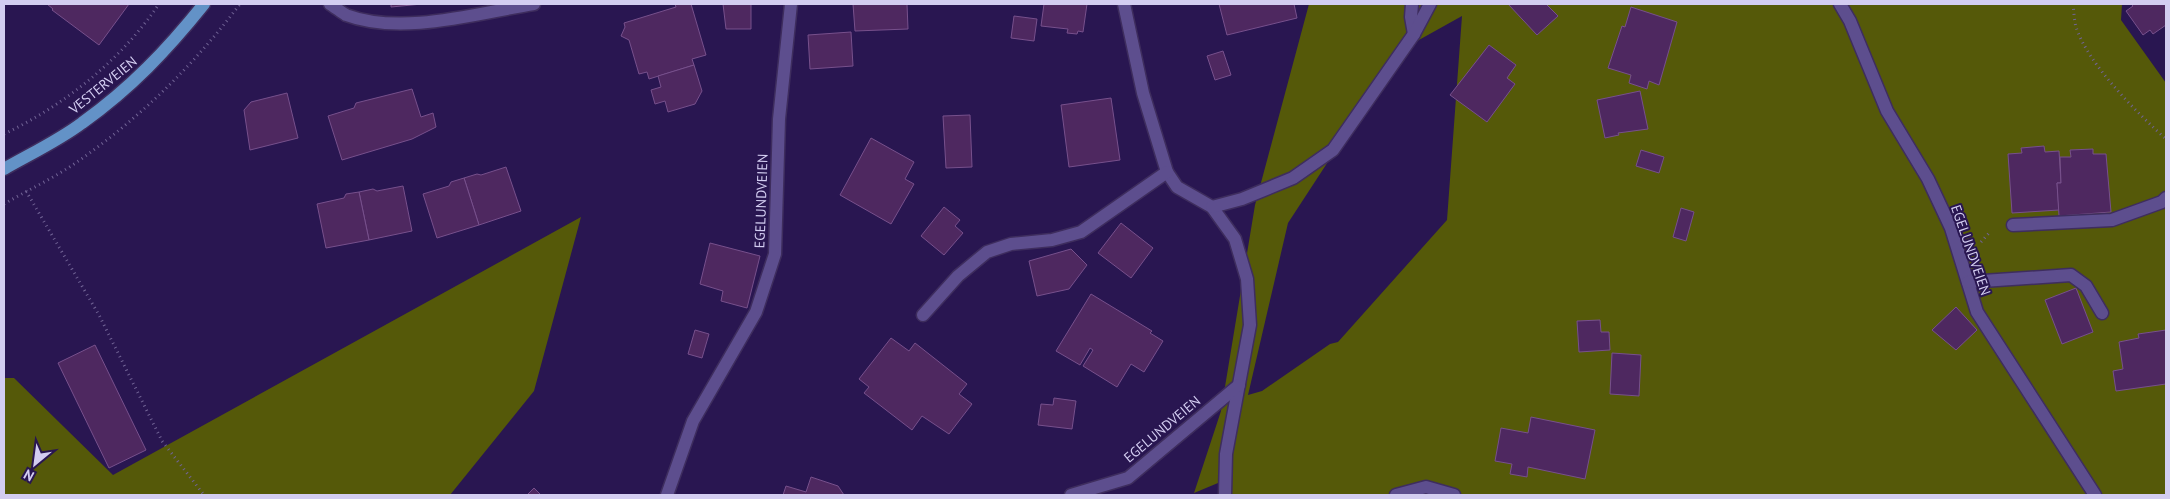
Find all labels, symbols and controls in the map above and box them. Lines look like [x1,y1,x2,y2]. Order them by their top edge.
street label: VESTERVEIEN [65,52,141,119]
street label: EGELUNDVEIEN [750,153,772,249]
street label: EGELUNDVEIEN [1947,202,1995,298]
street label: EGELUNDVEIEN [1120,392,1204,466]
north arrow [10,439,60,489]
text: N [20,465,37,485]

